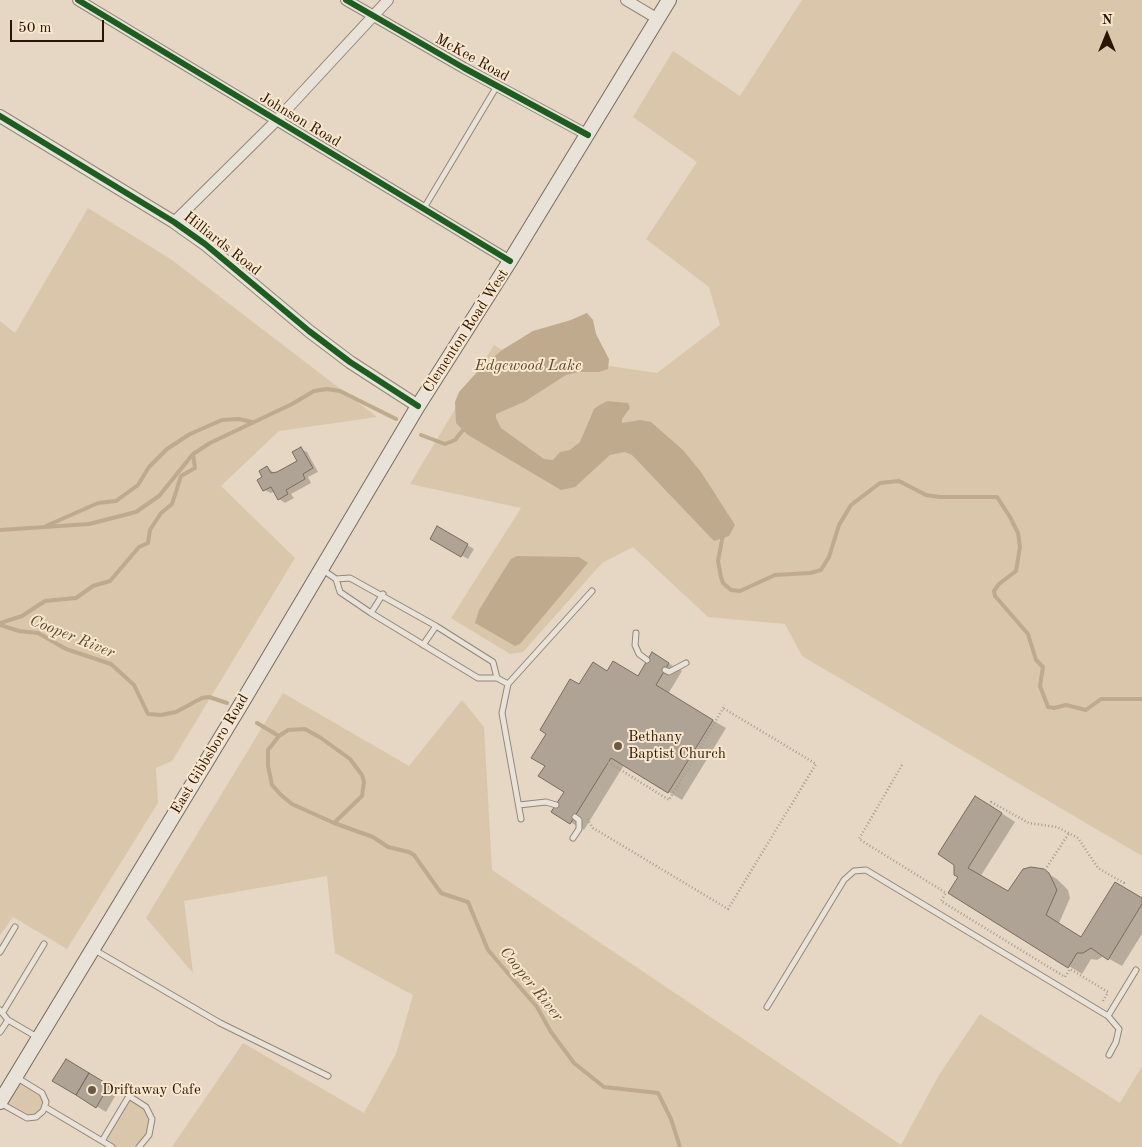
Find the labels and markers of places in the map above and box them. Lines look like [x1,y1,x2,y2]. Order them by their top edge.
place label: Bethany Baptist Church [628,728,726,763]
marker: Bethany Baptist Church [612,740,624,752]
place label: Driftaway Cafe [102,1081,201,1099]
marker: Driftaway Cafe [86,1084,98,1096]

